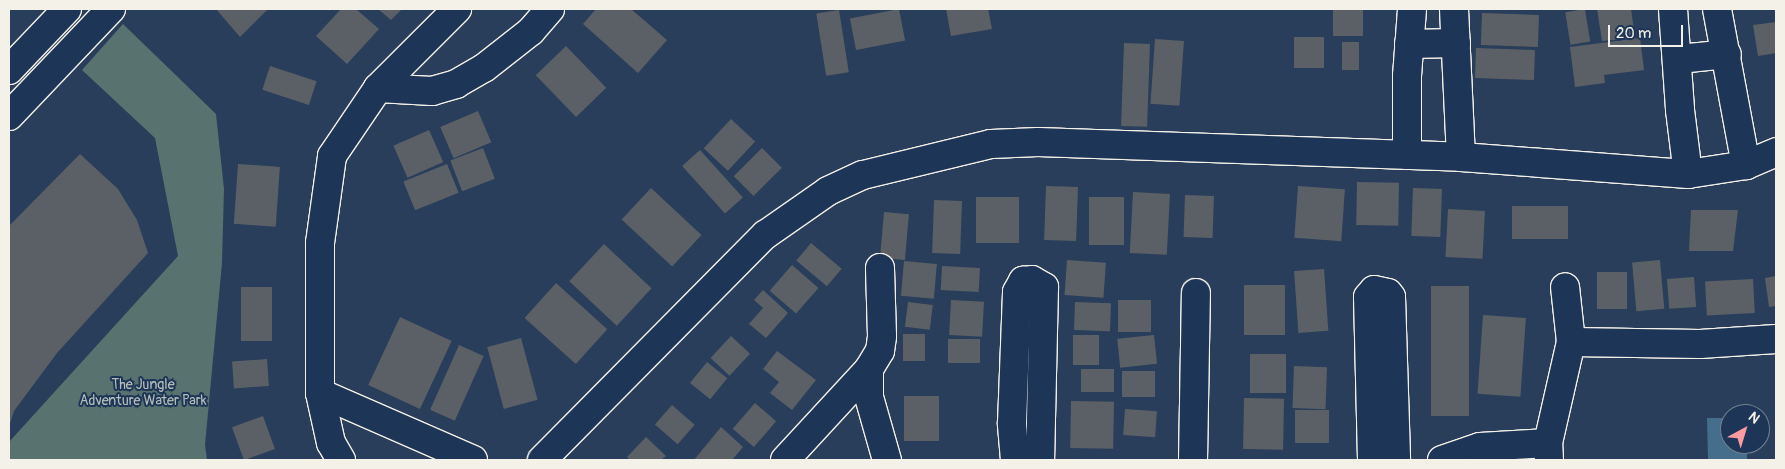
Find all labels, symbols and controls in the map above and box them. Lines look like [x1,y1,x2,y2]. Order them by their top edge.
scale bar [1610,15,1685,47]
text: 20 m [1616,24,1651,43]
park label: The Jungle Adventure Water Park [79,377,207,410]
north arrow [1720,404,1770,454]
text: N [1745,408,1763,427]

